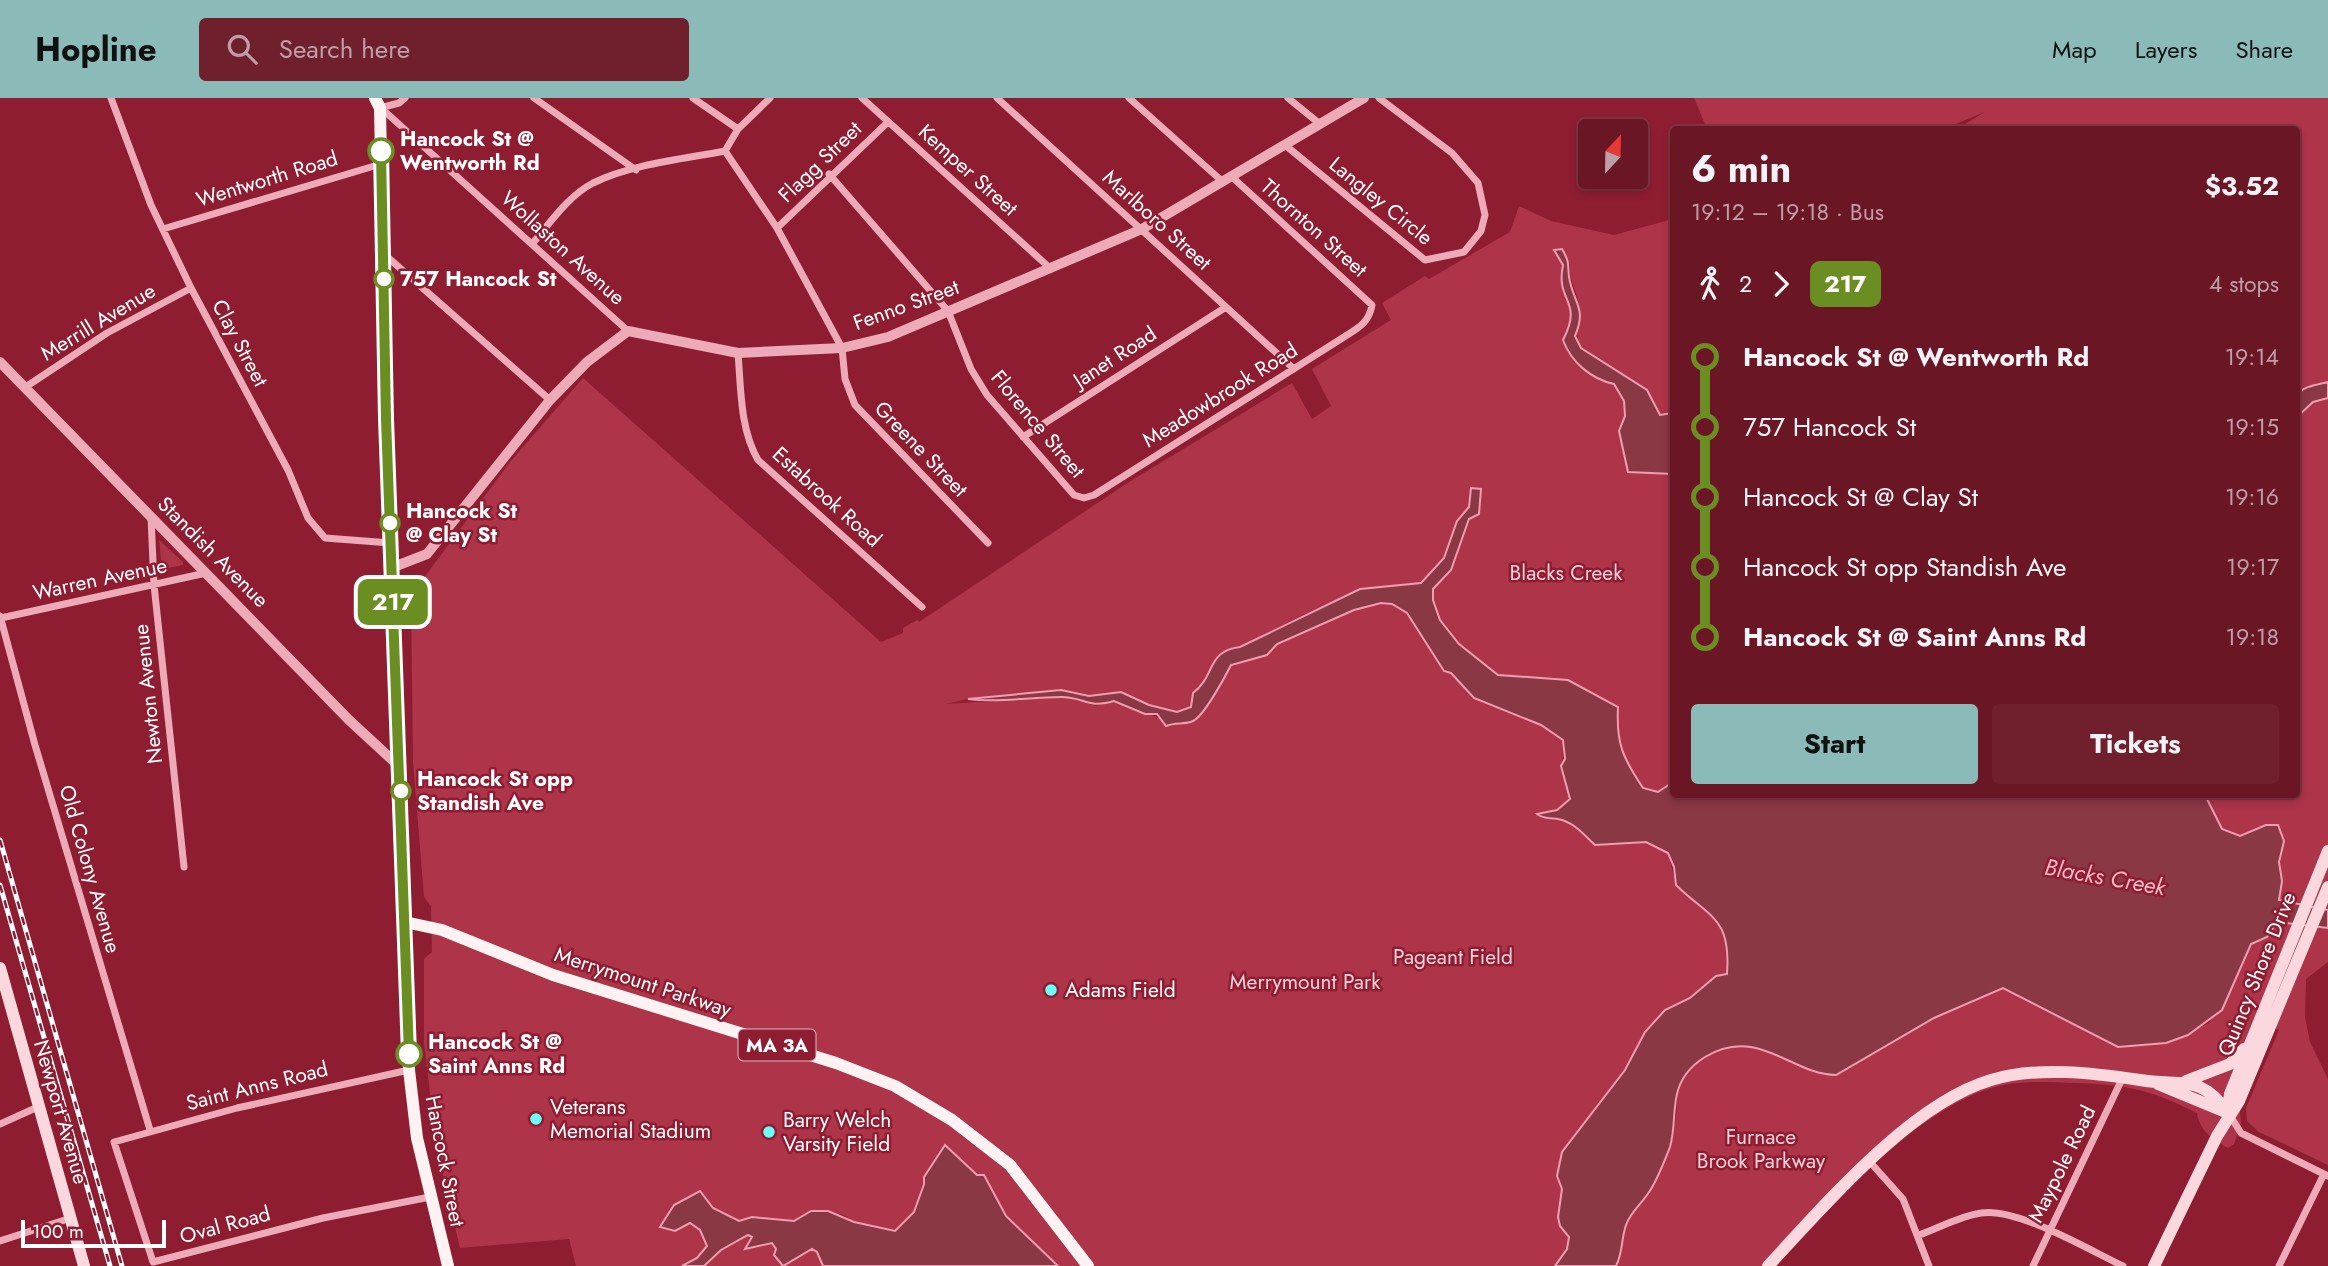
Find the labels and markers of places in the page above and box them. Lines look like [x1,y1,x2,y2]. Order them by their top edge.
place label: Hancock St @ Wentworth Rd [400,124,540,178]
marker: Hancock St @ Wentworth Rd [368,138,394,164]
place label: 757 Hancock St [400,264,557,294]
marker: 757 Hancock St [374,269,394,289]
place label: Hancock St @ Clay St [406,496,518,550]
marker: Hancock St @ Clay St [380,513,400,533]
place label: Hancock St opp Standish Ave [417,764,573,818]
marker: Hancock St opp Standish Ave [391,781,411,801]
place label: Adams Field [1065,975,1176,1005]
marker: Adams Field [1043,982,1059,998]
place label: Hancock St @ Saint Anns Rd [428,1027,565,1081]
marker: Hancock St @ Saint Anns Rd [396,1041,422,1067]
place label: Veterans Memorial Stadium [550,1092,711,1146]
place label: Barry Welch Varsity Field [783,1105,891,1159]
marker: Veterans Memorial Stadium [528,1111,544,1127]
marker: Barry Welch Varsity Field [761,1124,777,1140]

